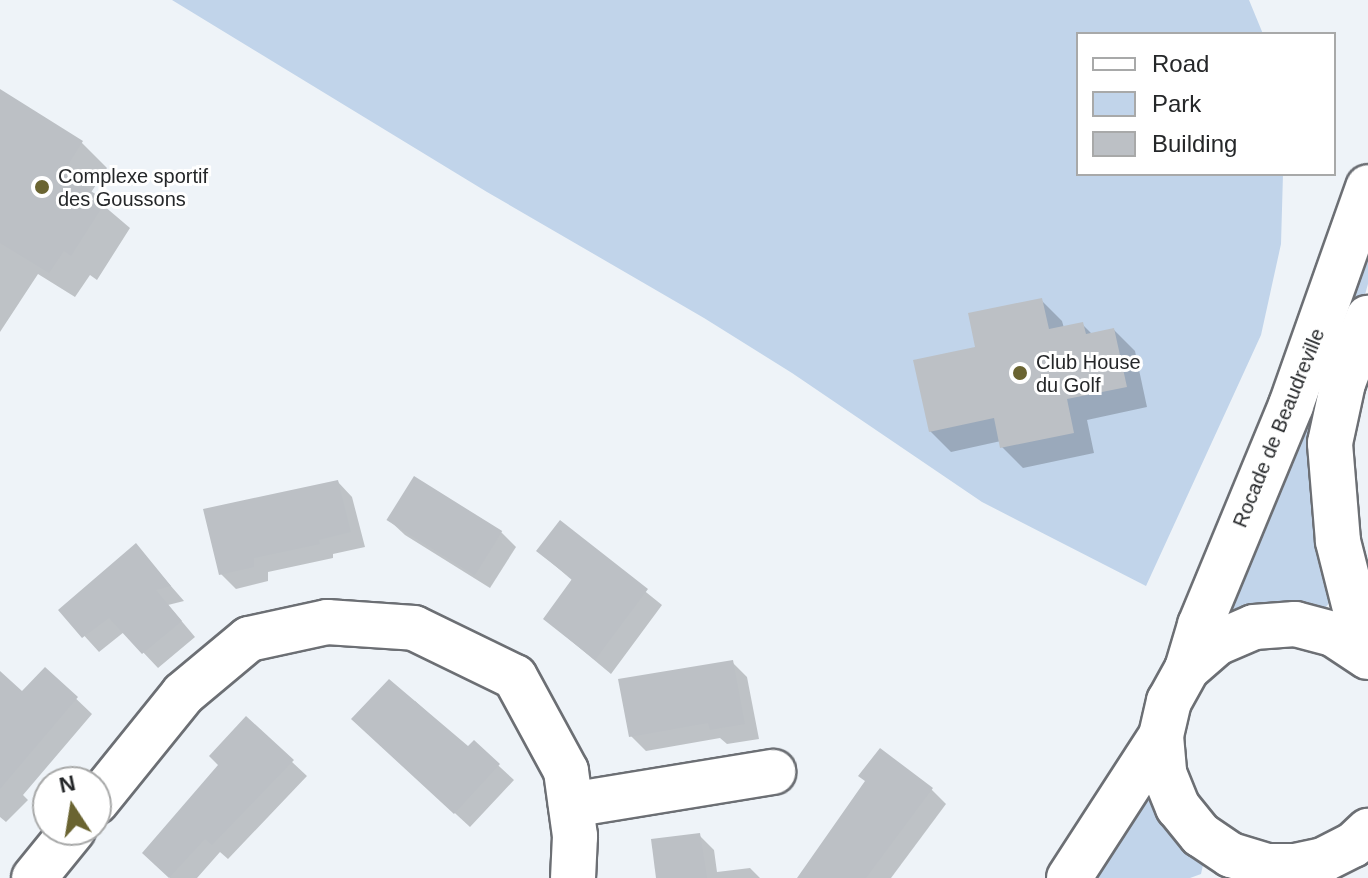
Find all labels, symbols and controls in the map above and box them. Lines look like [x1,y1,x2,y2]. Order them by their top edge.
legend [1076,32,1336,176]
text: Road [1152,50,1209,77]
text: Park [1152,90,1201,117]
text: Building [1152,130,1237,157]
place label: Complexe sportif des Goussons [58,164,208,211]
marker: Complexe sportif des Goussons [33,178,51,196]
street label: Rocade de Beaudreville [1228,325,1330,531]
place label: Club House du Golf [1036,350,1141,397]
marker: Club House du Golf [1011,364,1029,382]
north arrow [32,766,112,846]
text: N [57,770,78,798]

